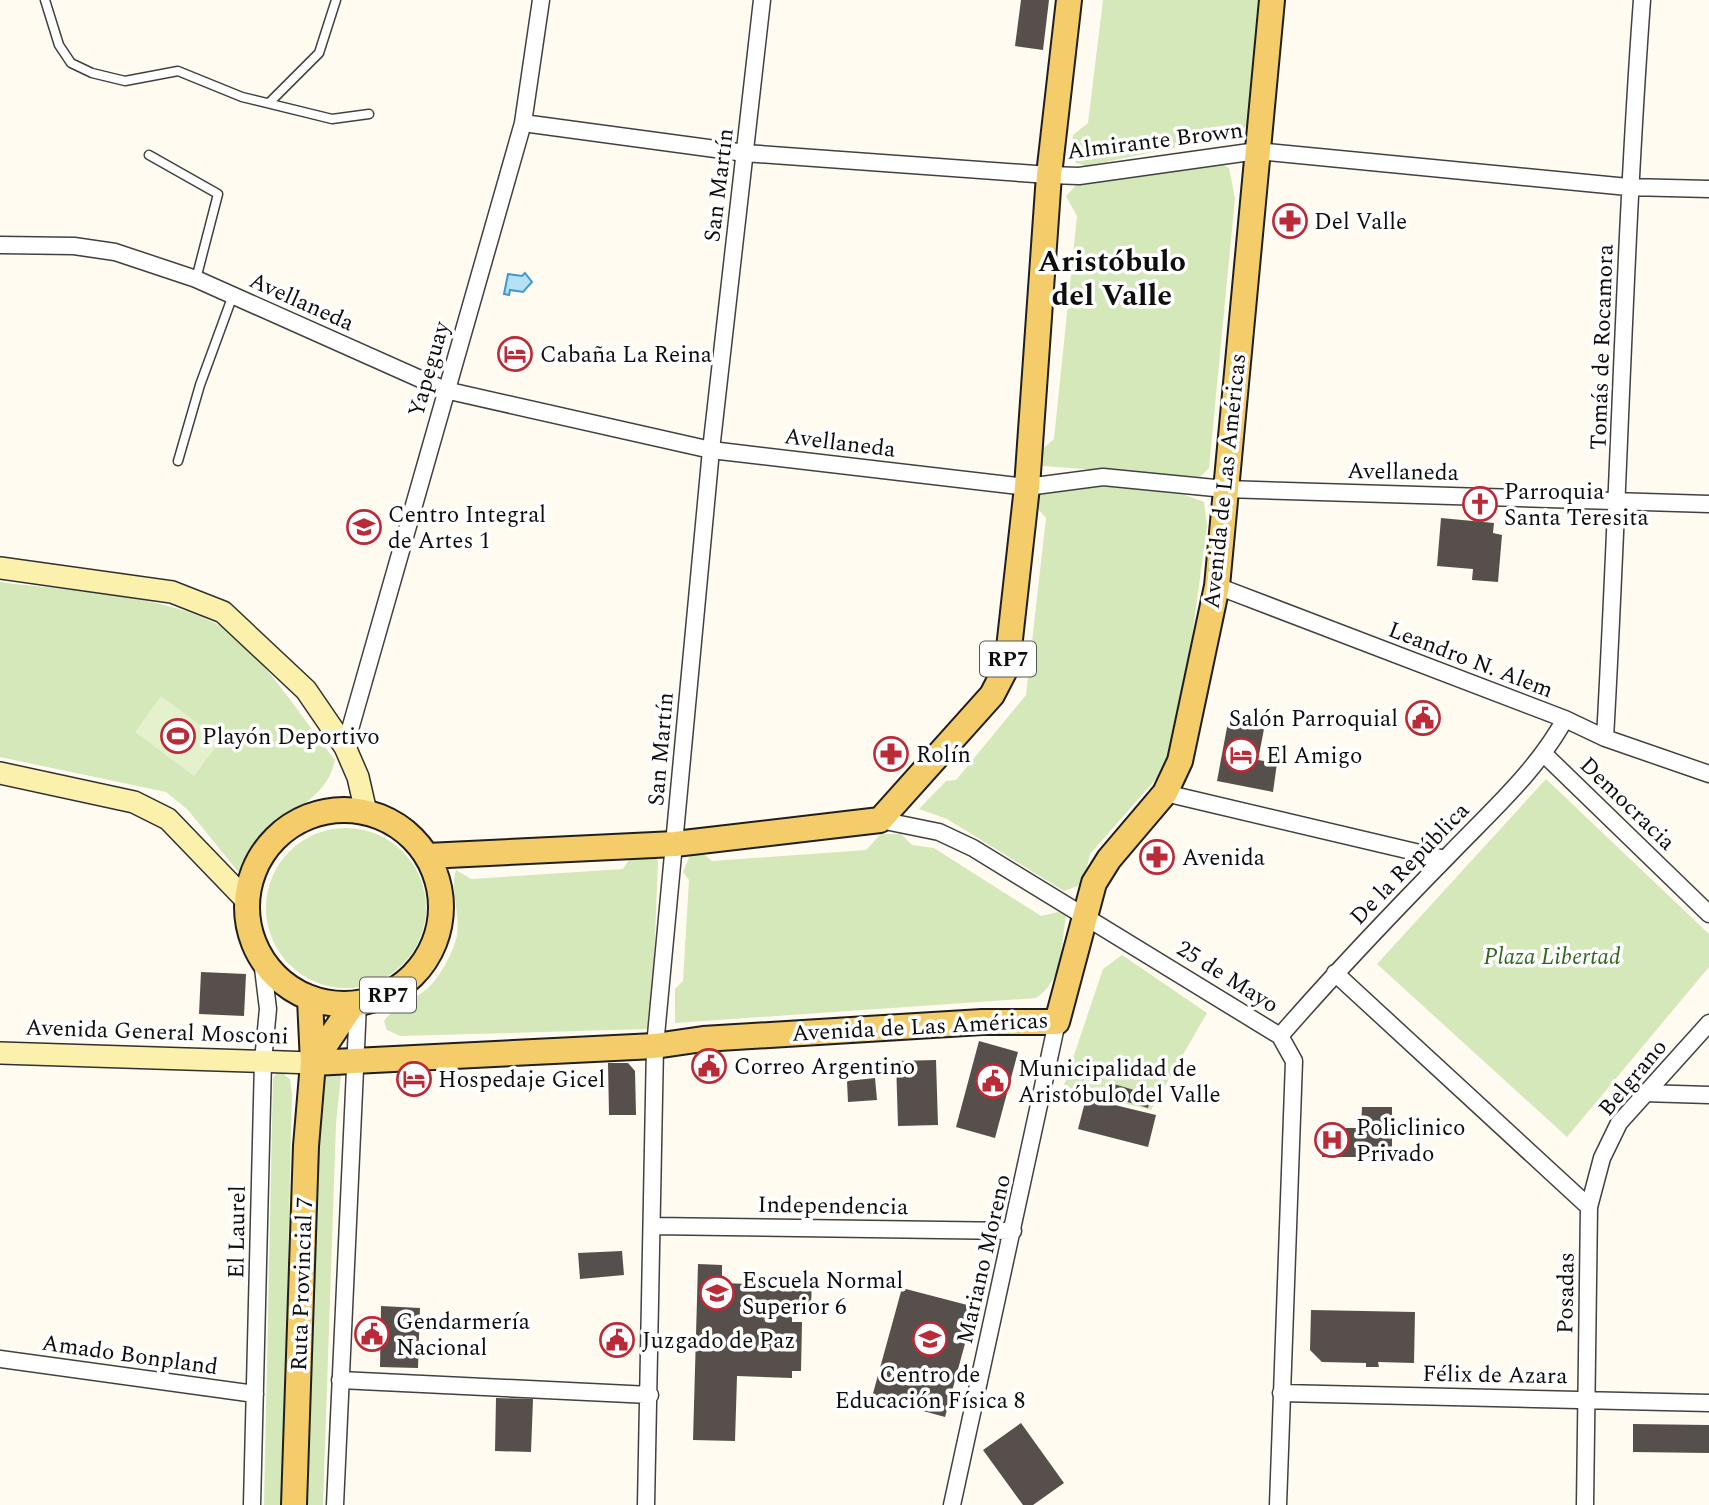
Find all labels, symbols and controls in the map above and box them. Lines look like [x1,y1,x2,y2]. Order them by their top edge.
street label: Almirante Brown [1065,113,1245,170]
street label: San Martín [695,126,744,244]
pharmacy icon: Del Valle [1271,202,1309,240]
place label: Del Valle [1314,205,1407,240]
district label: Aristóbulo del Valle [1038,239,1186,319]
street label: Tomás de Rocamora [1581,244,1624,451]
street label: Avellaneda [243,264,360,341]
street label: Yapeguay [399,317,460,421]
hotel icon: Cabaña La Reina [496,335,534,373]
place label: Cabaña La Reina [540,338,712,373]
street label: Avenida de Las Américas [1195,352,1256,611]
street label: Avellaneda [782,419,897,468]
street label: Avellaneda [1347,454,1459,491]
place label: Parroquia Santa Teresita [1504,475,1649,536]
church icon: Parroquia Santa Teresita [1461,485,1499,523]
place label: Centro Integral de Artes 1 [388,498,546,559]
school or university icon: Centro Integral de Artes 1 [345,508,383,546]
street label: Leandro N. Alem [1383,613,1558,708]
road number: RP7 [980,642,1036,676]
street label: San Martín [639,691,684,808]
public building icon: Salón Parroquial [1404,699,1442,737]
place label: Salón Parroquial [1229,702,1398,737]
sports icon: Playón Deportivo [159,717,197,755]
place label: Playón Deportivo [202,720,380,755]
pharmacy icon: Rolín [872,735,910,773]
hotel icon: El Amigo [1222,736,1260,774]
place label: Rolín [916,738,971,773]
place label: El Amigo [1266,739,1362,774]
street label: Democracia [1571,749,1683,859]
street label: De la República [1342,794,1478,934]
pharmacy icon: Avenida [1138,838,1176,876]
place label: Avenida [1182,841,1265,876]
street label: 25 de Mayo [1169,932,1285,1023]
park label: Plaza Libertad [1483,940,1621,975]
road number: RP7 [360,978,416,1012]
street label: Avenida de Las Américas [791,1003,1049,1052]
street label: Avenida General Mosconi [25,1010,289,1055]
street label: Belgrano [1590,1031,1676,1124]
public building icon: Correo Argentino [690,1047,728,1085]
place label: Correo Argentino [734,1050,915,1085]
place label: Municipalidad de Aristóbulo del Valle [1018,1052,1221,1113]
hotel icon: Hospedaje Gicel [395,1060,433,1098]
public building icon: Municipalidad de Aristóbulo del Valle [974,1062,1012,1100]
place label: Hospedaje Gicel [438,1063,605,1098]
place label: Policlinico Privado [1356,1111,1465,1172]
hospital icon: Policlinico Privado [1313,1121,1351,1159]
street label: Mariano Moreno [948,1171,1021,1348]
street label: El Laurel [219,1185,256,1279]
street label: Independencia [757,1188,909,1225]
street label: Ruta Provincial 7 [282,1196,323,1372]
street label: Posadas [1548,1252,1585,1334]
place label: Escuela Normal Superior 6 [742,1264,903,1325]
school or university icon: Escuela Normal Superior 6 [698,1274,736,1312]
place label: Gendarmería Nacional [396,1305,530,1366]
public building icon: Gendarmería Nacional [353,1315,391,1353]
school or university icon: Centro de Educación Física 8 [911,1320,949,1358]
public building icon: Juzgado de Paz [598,1321,636,1359]
place label: Juzgado de Paz [642,1324,795,1359]
street label: Amado Bonpland [39,1326,220,1385]
street label: Félix de Azara [1422,1357,1568,1394]
place label: Centro de Educación Física 8 [835,1358,1025,1419]

